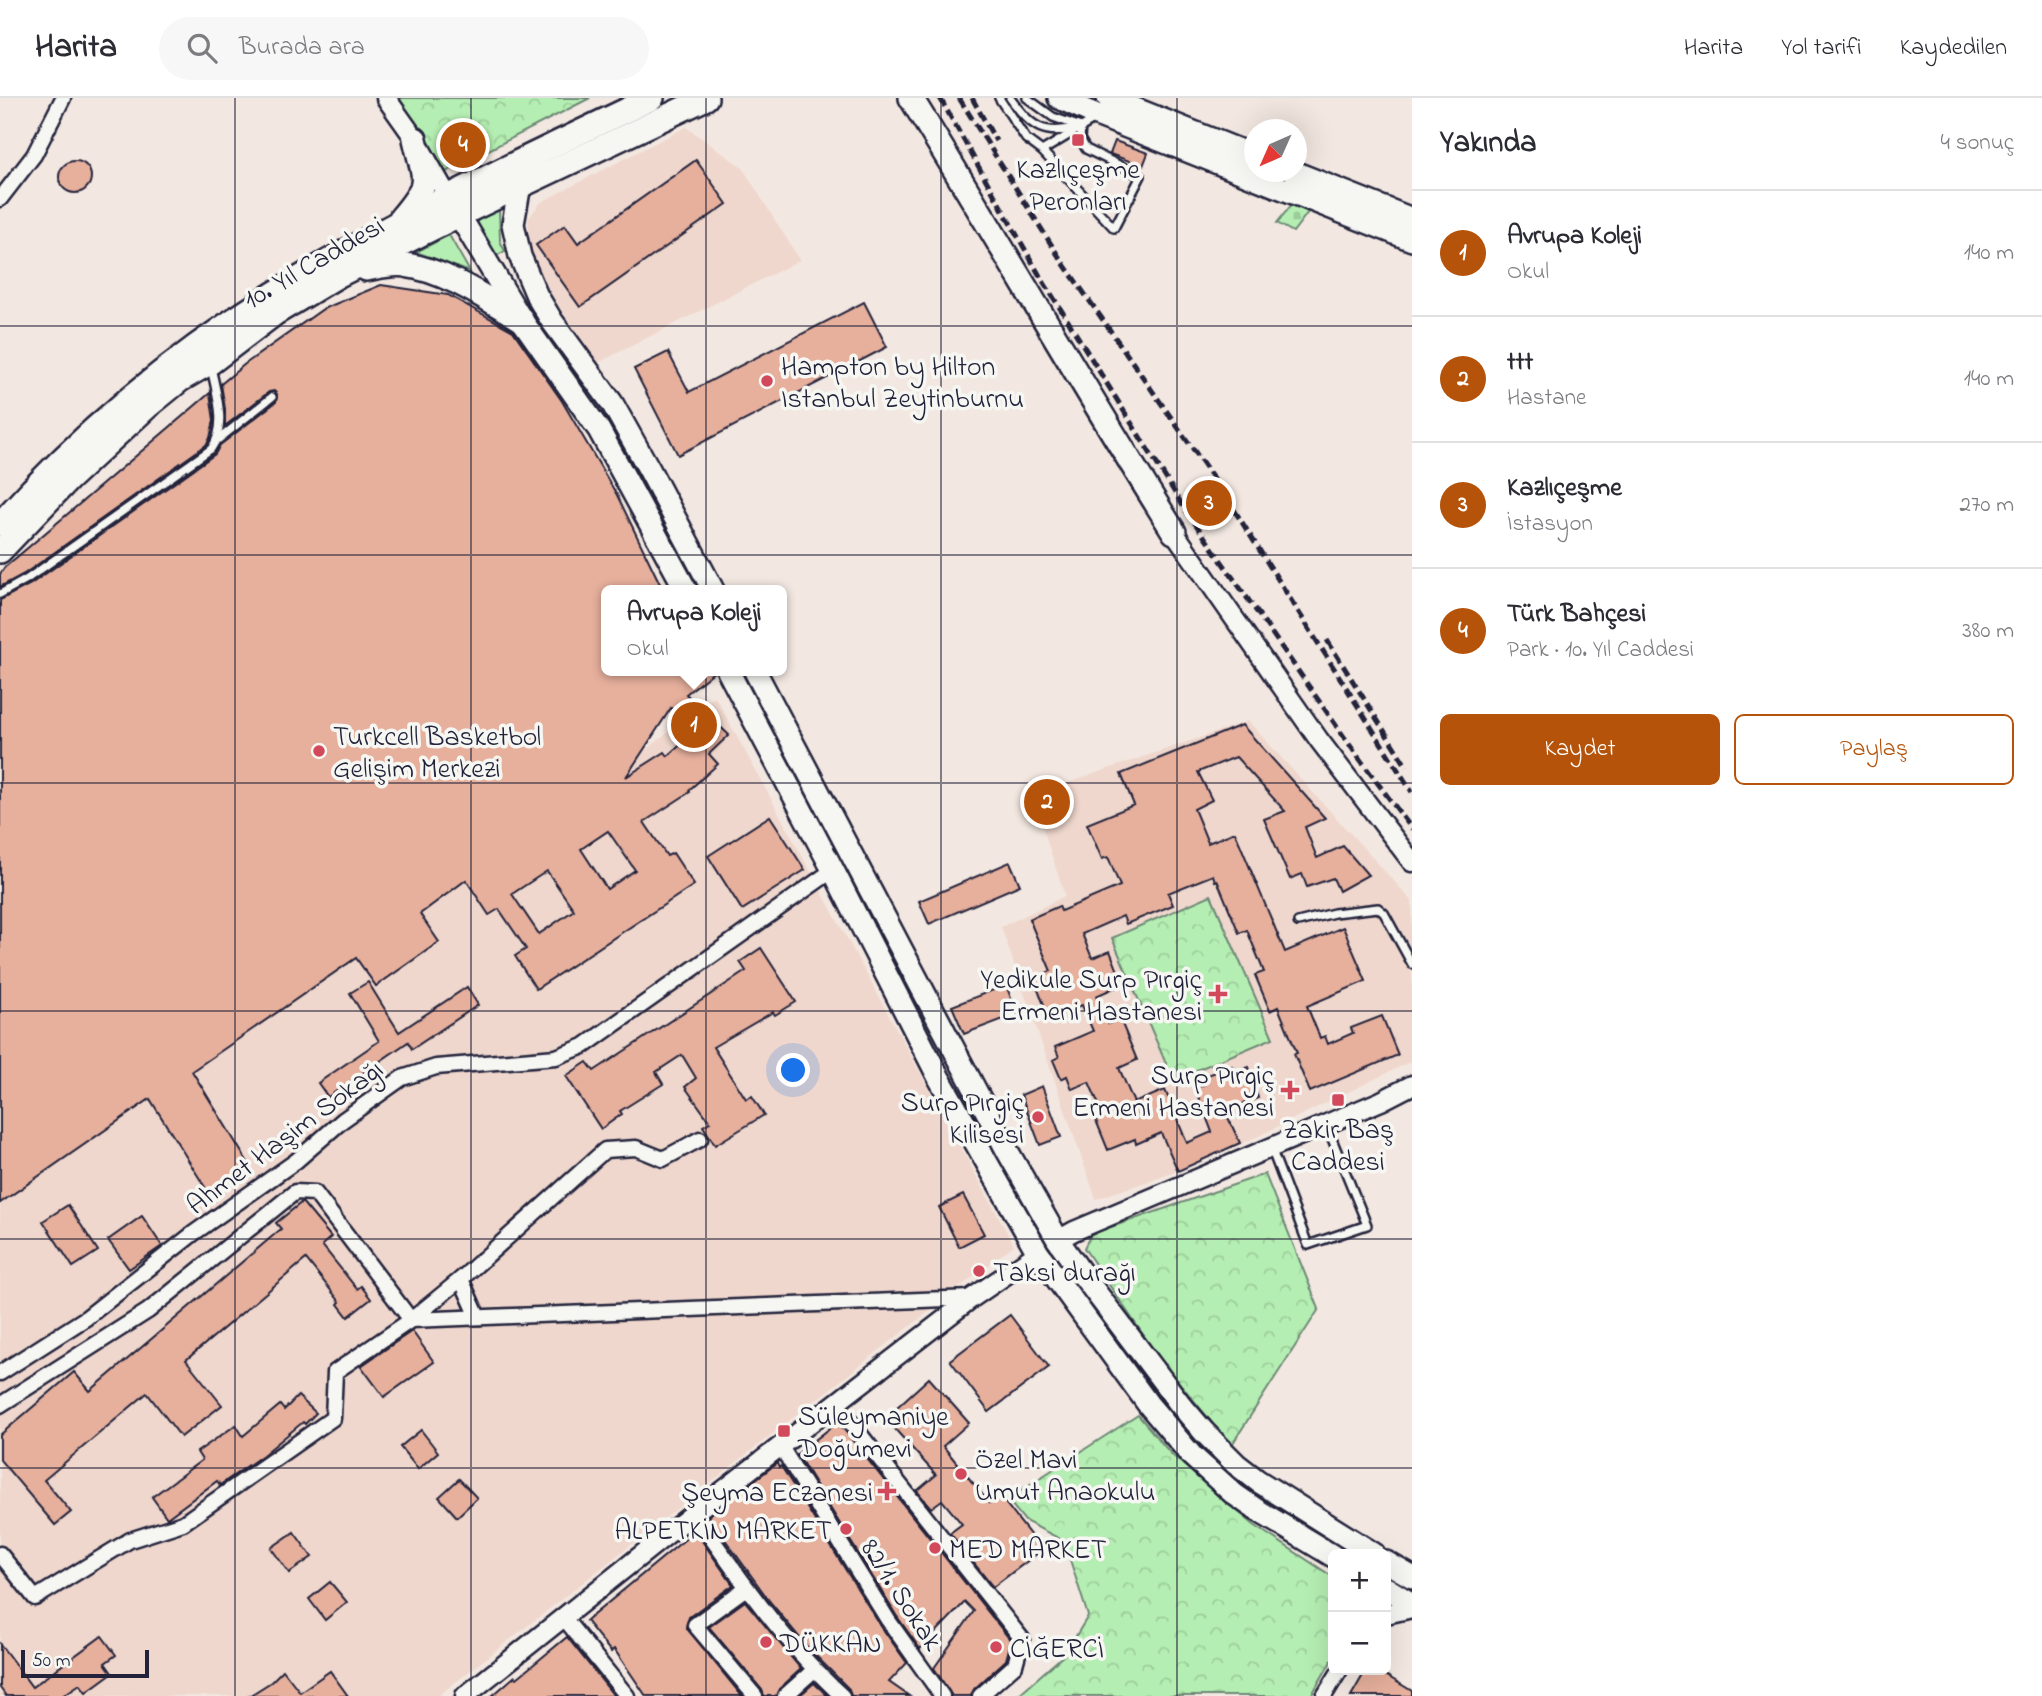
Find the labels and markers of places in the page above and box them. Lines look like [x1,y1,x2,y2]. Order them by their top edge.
pin: 4 [440,119,486,171]
marker: Kazlıçeşme Peronları [1070,132,1086,148]
place label: Kazlıçeşme Peronları [1016,151,1140,224]
place label: Hampton by Hilton Istanbul Zeytinburnu [781,348,1024,421]
marker: Hampton by Hilton Istanbul Zeytinburnu [759,373,775,389]
pin: 3 [1186,477,1232,529]
pin: 1 [671,699,717,751]
place label: Turkcell Basketbol Gelişim Merkezi [333,718,541,791]
marker: Turkcell Basketbol Gelişim Merkezi [311,743,327,759]
pin: 2 [1024,776,1070,828]
place label: Yedikule Surp Pırgiç Ermeni Hastanesi [980,961,1203,1034]
marker: Yedikule Surp Pırgiç Ermeni Hastanesi [1208,984,1228,1004]
place label: Surp Pırgiç Ermeni Hastanesi [1072,1057,1275,1130]
marker: Surp Pırgiç Ermeni Hastanesi [1280,1080,1300,1100]
place label: Surp Pırgiç Kilisesi [901,1084,1025,1157]
marker: Zakir Baş Caddesi [1330,1092,1346,1108]
marker: Surp Pırgiç Kilisesi [1030,1109,1046,1125]
place label: Zakir Baş Caddesi [1282,1111,1394,1184]
place label: Taksi durağı [993,1254,1136,1295]
marker: Taksi durağı [971,1263,987,1279]
place label: Süleymaniye Doğumevi [797,1398,949,1471]
marker: Süleymaniye Doğumevi [776,1423,792,1439]
place label: Özel Mavi Umut Anaokulu [975,1441,1156,1514]
marker: Özel Mavi Umut Anaokulu [953,1466,969,1482]
place label: Şeyma Eczanesi [681,1474,873,1515]
marker: Şeyma Eczanesi [879,1483,895,1499]
place label: ALPETKİN MARKET [614,1512,832,1553]
marker: ALPETKİN MARKET [838,1521,854,1537]
place label: MED MARKET [949,1531,1107,1572]
marker: MED MARKET [927,1540,943,1556]
place label: DÜKKAN [779,1625,882,1666]
place label: CİĞERCİ [1010,1630,1104,1671]
marker: DÜKKAN [758,1634,774,1650]
marker: CİĞERCİ [988,1639,1004,1655]

